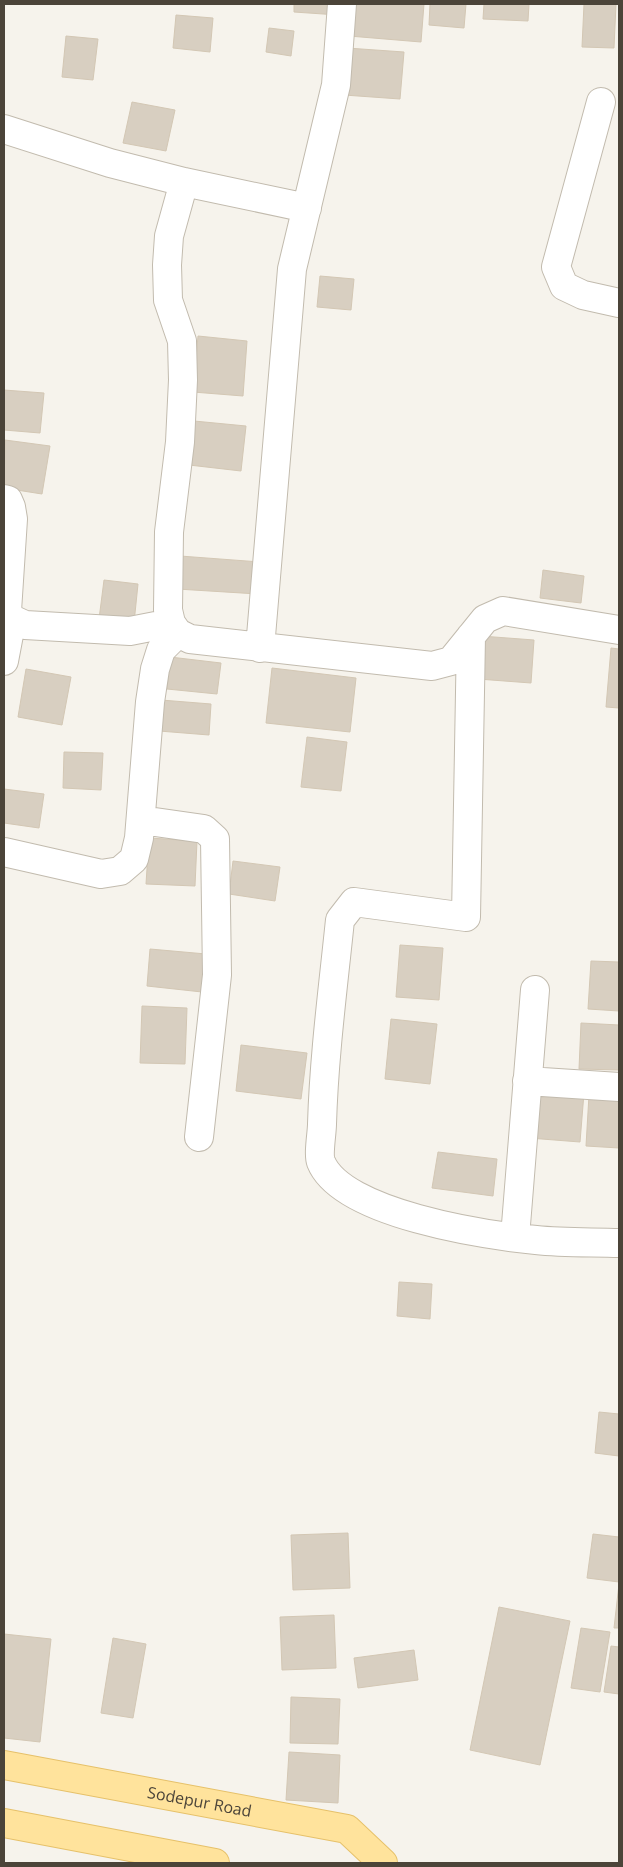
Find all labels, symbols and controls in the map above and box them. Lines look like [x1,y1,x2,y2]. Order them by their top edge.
street label: Sodepur Road [146,1781,254,1822]

